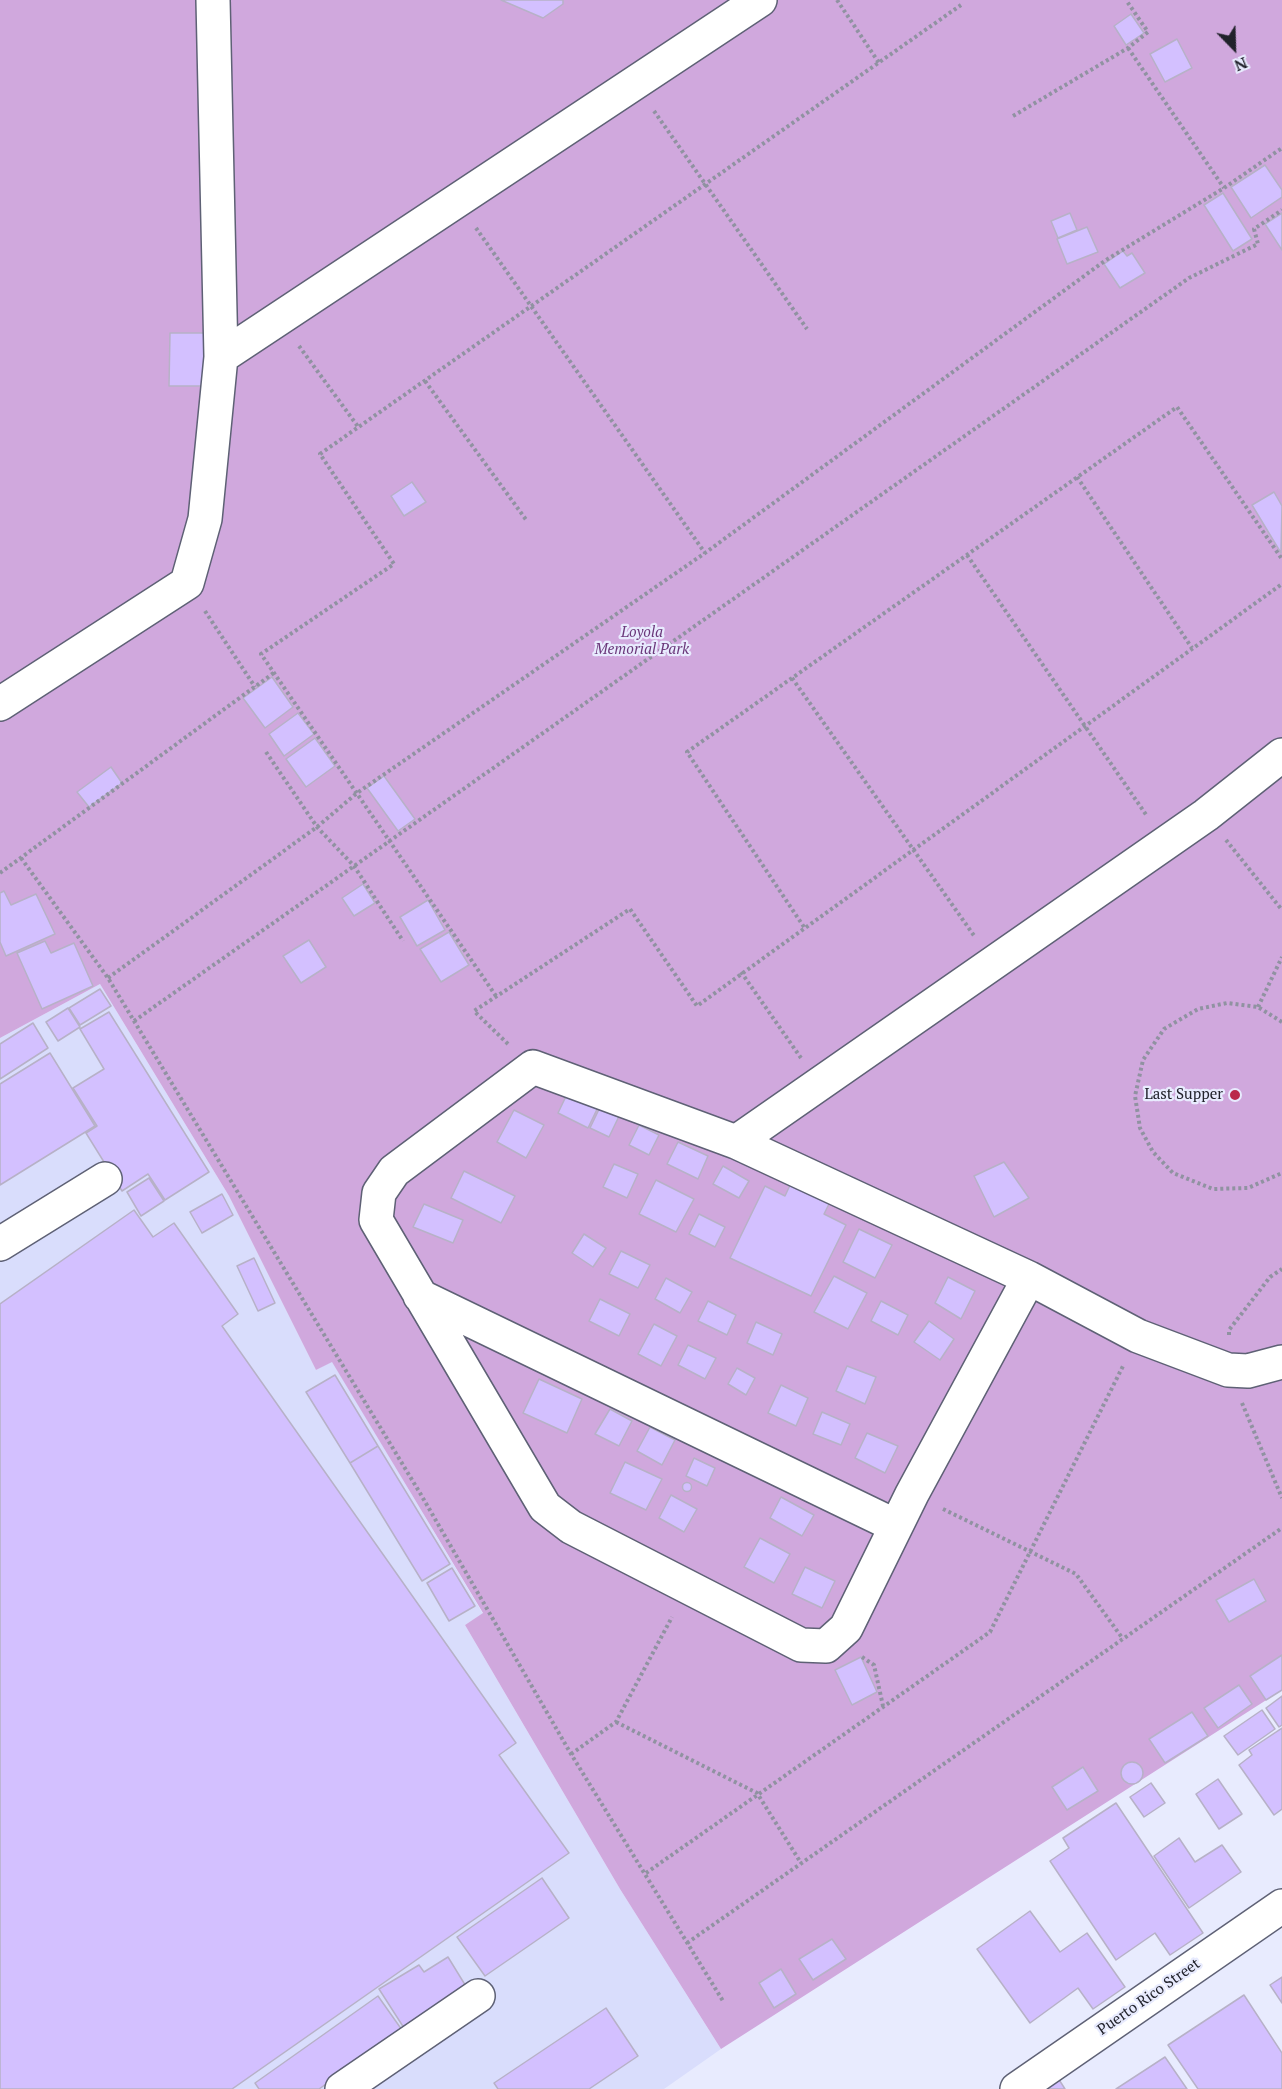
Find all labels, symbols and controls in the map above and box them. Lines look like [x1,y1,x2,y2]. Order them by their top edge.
north arrow [1204,18,1264,78]
text: N [1231,52,1251,77]
park label: Loyola Memorial Park [595,624,689,659]
place label: Last Supper [1145,1086,1223,1104]
marker: Last Supper [1228,1088,1242,1102]
street label: Puerto Rico Street [1094,1955,1204,2039]

